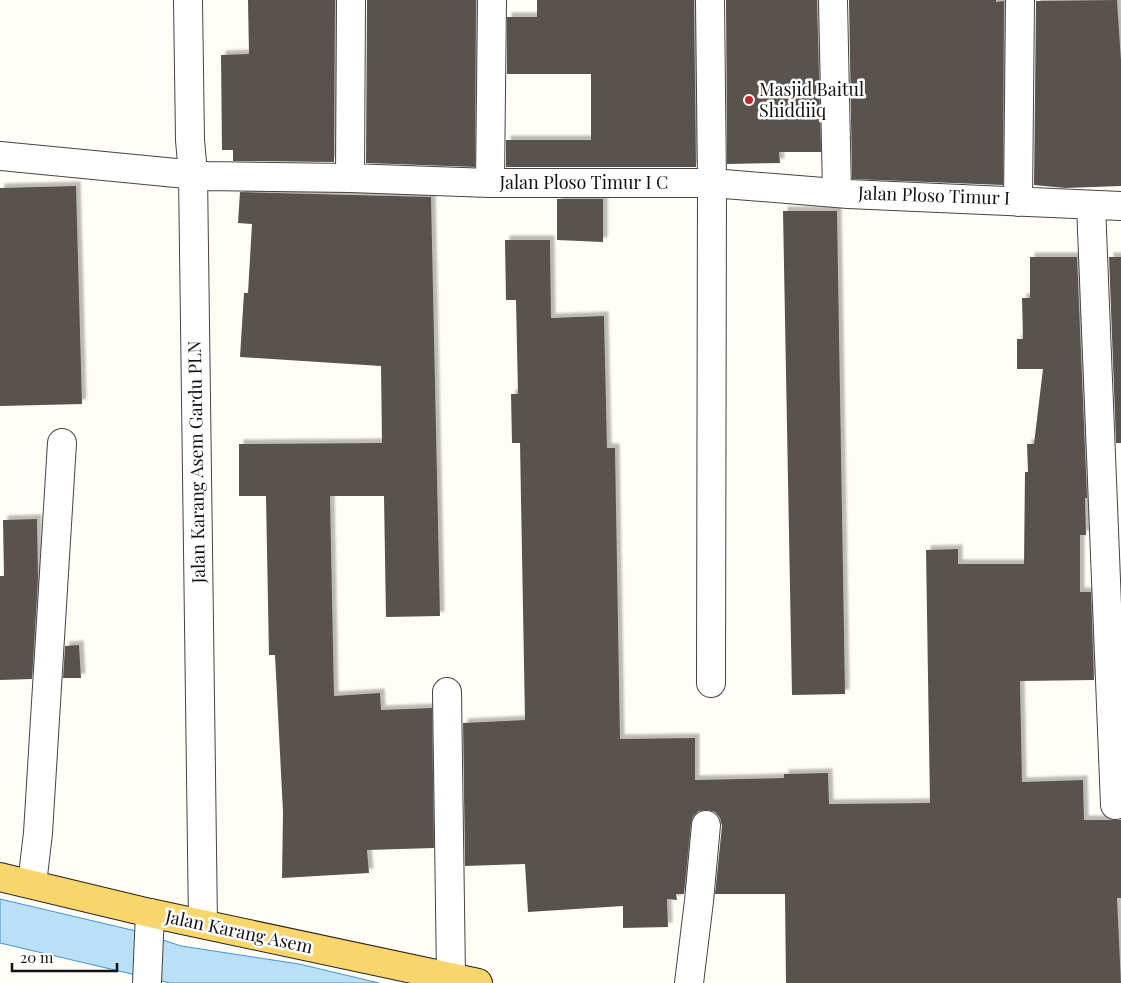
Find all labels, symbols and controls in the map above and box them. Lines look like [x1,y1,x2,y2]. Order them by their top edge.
place label: Masjid Baitul Shiddiiq [759,77,864,122]
marker: Masjid Baitul Shiddiiq [743,94,755,106]
street label: Jalan Ploso Timur I C [499,170,668,194]
street label: Jalan Ploso Timur I [857,180,1010,210]
street label: Jalan Karang Asem Gardu PLN [182,340,210,585]
street label: Jalan Karang Asem [162,903,315,958]
scale bar [12,940,118,972]
text: 20 m [20,947,54,967]

